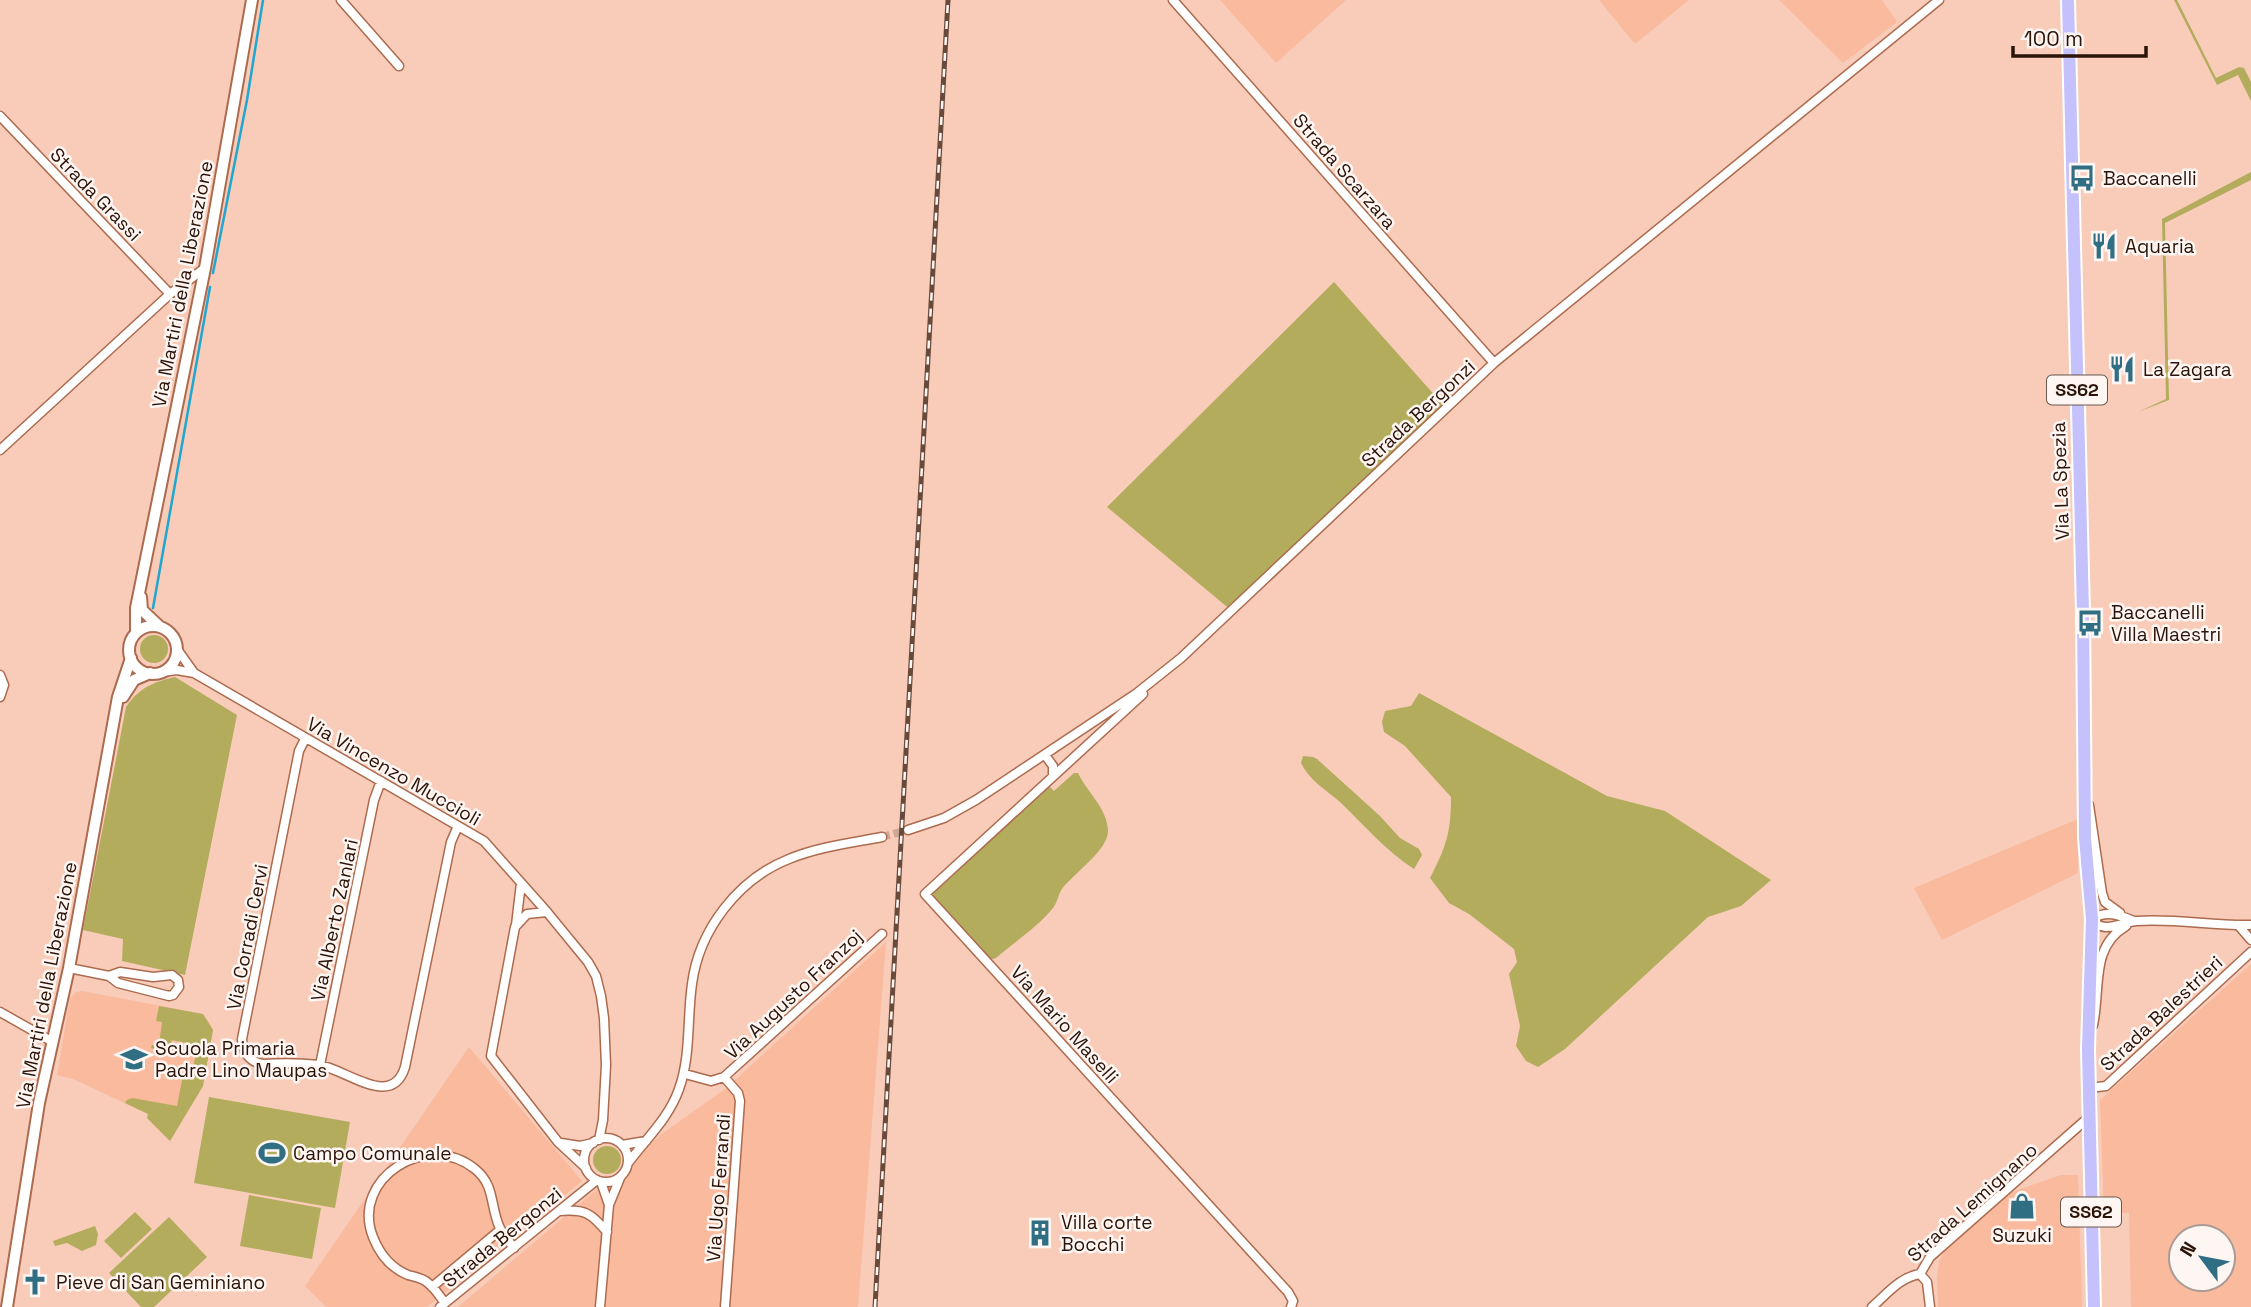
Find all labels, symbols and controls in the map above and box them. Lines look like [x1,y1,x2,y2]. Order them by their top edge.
scale bar [2013,14,2146,58]
text: 100 m [2024,25,2083,52]
street label: Strada Scarzara [1287,108,1402,235]
street label: Strada Grassi [45,142,147,247]
street label: Via Martiri della Liberazione [146,159,219,410]
bus stop icon: Baccanelli [2067,163,2097,193]
place label: Baccanelli [2103,166,2197,191]
restaurant icon: Aquaria [2089,231,2119,261]
place label: Aquaria [2125,234,2195,259]
street label: Strada Bergonzi [1356,354,1481,473]
restaurant icon: La Zagara [2107,354,2137,384]
place label: La Zagara [2143,357,2232,382]
road number: SS62 [2047,376,2107,404]
street label: Via La Spezia [2046,421,2075,541]
place label: Baccanelli Villa Maestri [2111,600,2221,647]
bus stop icon: Baccanelli Villa Maestri [2075,608,2105,638]
street label: Via Vincenzo Muccioli [302,711,485,831]
street label: Via Alberto Zanlari [305,837,364,1003]
street label: Via Martiri della Liberazione [10,860,83,1111]
street label: Via Corradi Cervi [221,862,274,1012]
street label: Via Augusto Franzoj [719,924,868,1065]
street label: Strada Balestrieri [2095,950,2228,1077]
street label: Via Mario Maselli [1005,960,1124,1089]
place label: Scuola Primaria Padre Lino Maupas [155,1036,327,1083]
school or university icon: Scuola Primaria Padre Lino Maupas [119,1044,149,1074]
street label: Via Ugo Ferrandi [701,1113,736,1263]
street label: Strada Lemignano [1902,1137,2043,1267]
sports icon: Campo Comunale [257,1138,287,1168]
place label: Campo Comunale [293,1141,452,1166]
street label: Strada Bergonzi [437,1182,567,1293]
shop icon: Suzuki [2007,1191,2037,1221]
road number: SS62 [2061,1198,2121,1226]
place label: Villa corte Bocchi [1061,1210,1152,1257]
building icon: Villa corte Bocchi [1025,1218,1055,1248]
place label: Suzuki [1992,1223,2052,1248]
north arrow [2167,1223,2237,1293]
text: N [2174,1237,2202,1261]
church icon: Pieve di San Geminiano [20,1267,50,1297]
place label: Pieve di San Geminiano [56,1270,265,1295]

